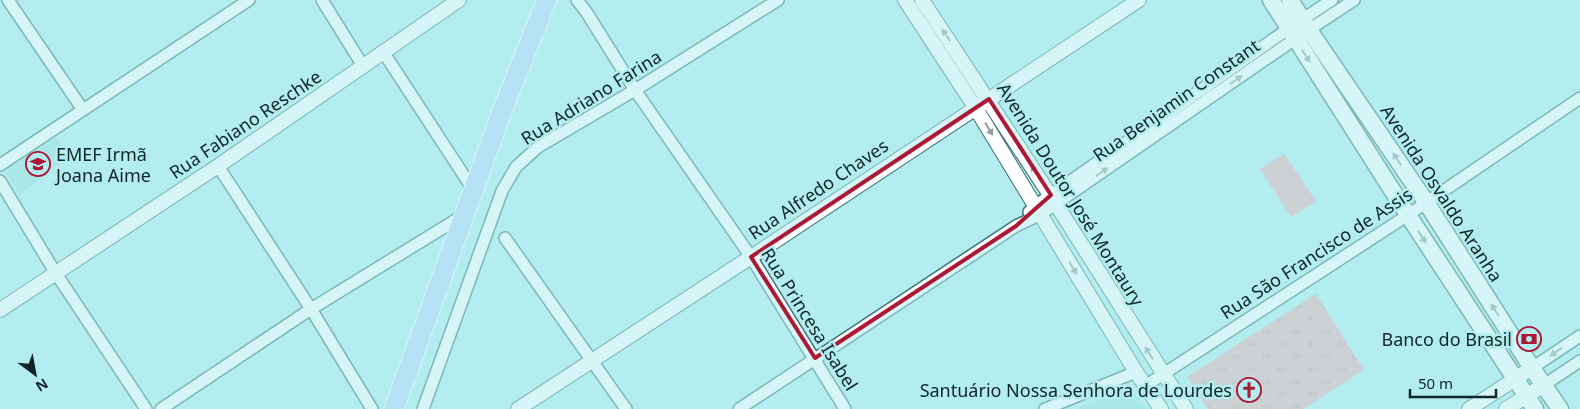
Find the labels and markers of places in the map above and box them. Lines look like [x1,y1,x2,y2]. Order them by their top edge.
place label: EMEF Irmã Joana Aime [54,142,151,187]
school or university icon: EMEF Irmã Joana Aime [25,151,51,177]
bank icon: Banco do Brasil [1516,326,1542,352]
place label: Banco do Brasil [1381,327,1512,351]
church icon: Santuário Nossa Senhora de Lourdes [1236,377,1262,403]
place label: Santuário Nossa Senhora de Lourdes [920,378,1232,402]

